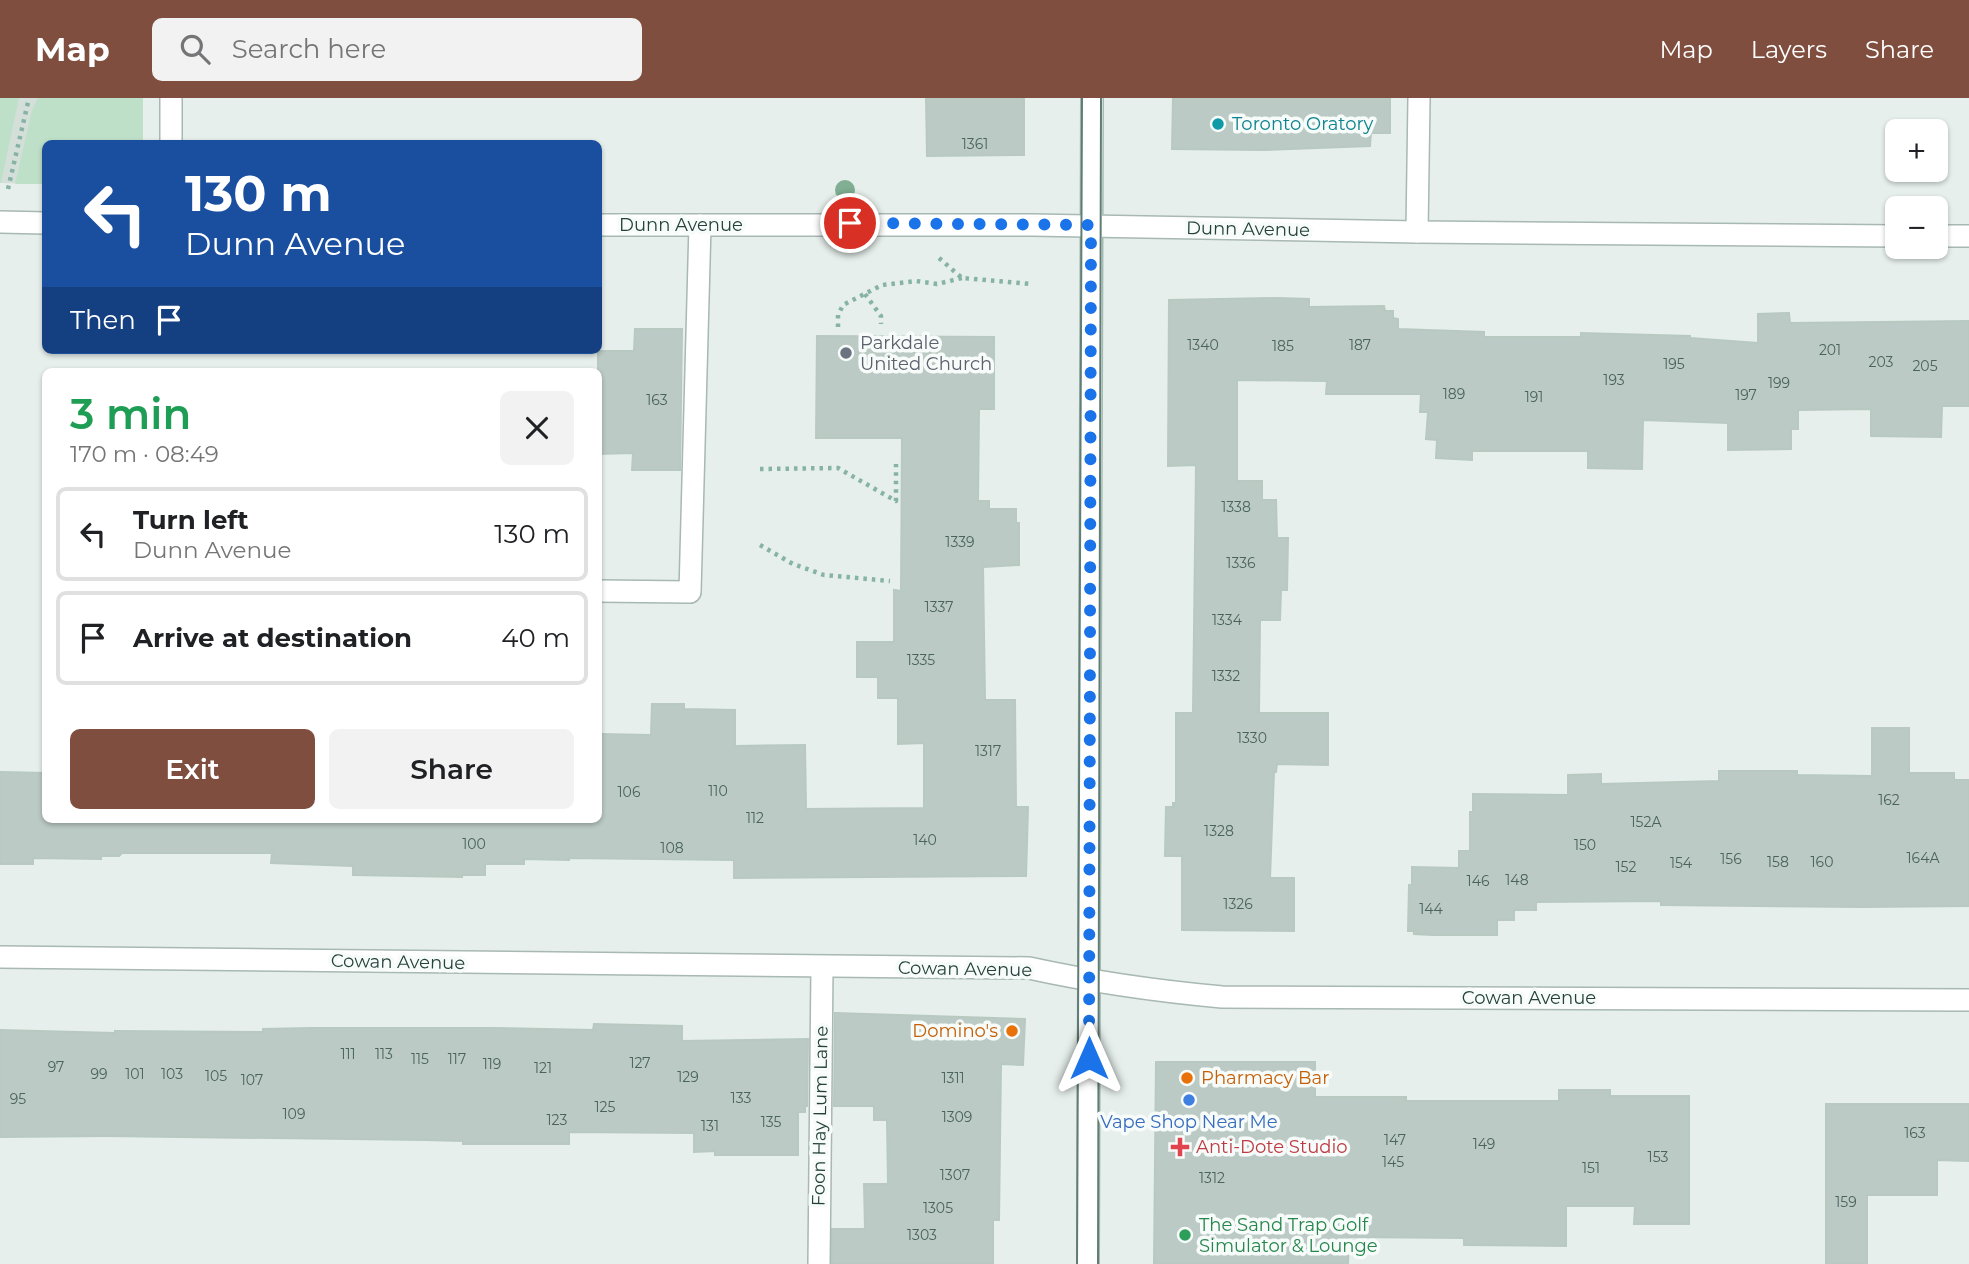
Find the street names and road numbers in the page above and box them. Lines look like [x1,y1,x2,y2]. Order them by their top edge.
street label: Dunn Avenue [619,214,743,236]
street label: Dunn Avenue [1186,217,1310,241]
street label: Cowan Avenue [331,950,465,974]
street label: Cowan Avenue [898,957,1032,981]
street label: Cowan Avenue [1462,987,1596,1009]
street label: Foon Hay Lum Lane [807,1025,833,1206]

